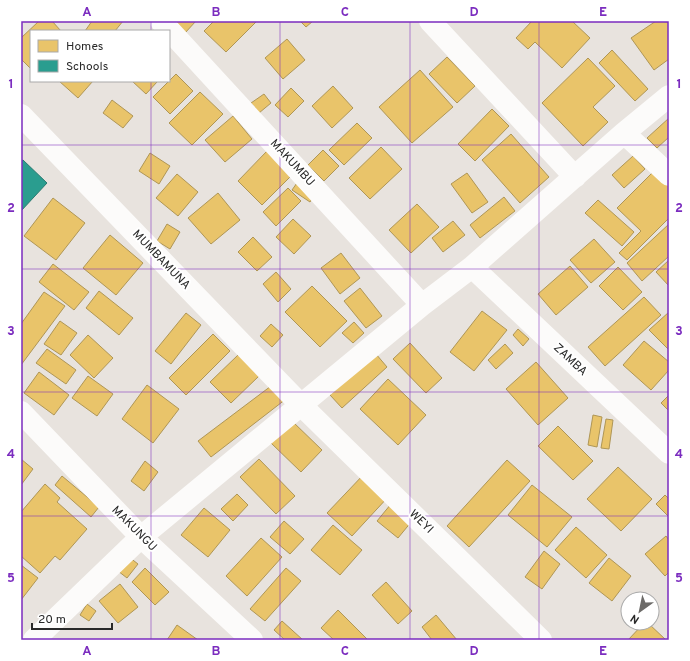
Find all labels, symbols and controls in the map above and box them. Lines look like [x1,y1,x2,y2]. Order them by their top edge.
text: A [82,5,92,21]
text: B [212,5,221,21]
text: C [341,5,349,21]
text: D [469,5,479,21]
text: E [599,5,607,21]
legend [30,30,170,82]
text: Homes [66,39,103,55]
text: Schools [66,59,108,75]
text: 1 [8,77,14,93]
text: 1 [676,77,682,93]
street label: MAKUMBU [266,136,318,190]
text: 2 [7,201,15,217]
text: 2 [675,201,683,217]
street label: MUMBAMUNA [128,227,194,293]
text: 3 [7,324,15,340]
text: 3 [675,324,683,340]
street label: ZAMBA [550,340,590,380]
text: 4 [7,447,15,463]
text: 4 [675,447,683,463]
street label: MAKUNGU [108,503,160,555]
street label: WEYI [405,507,437,537]
text: 5 [7,571,15,587]
text: 5 [675,571,683,587]
north arrow [620,591,660,631]
scale bar [32,605,112,631]
text: N [628,611,642,627]
text: 20 m [38,612,66,628]
text: A [82,644,92,660]
text: B [212,644,221,660]
text: C [341,644,349,660]
text: D [469,644,479,660]
text: E [599,644,607,660]

